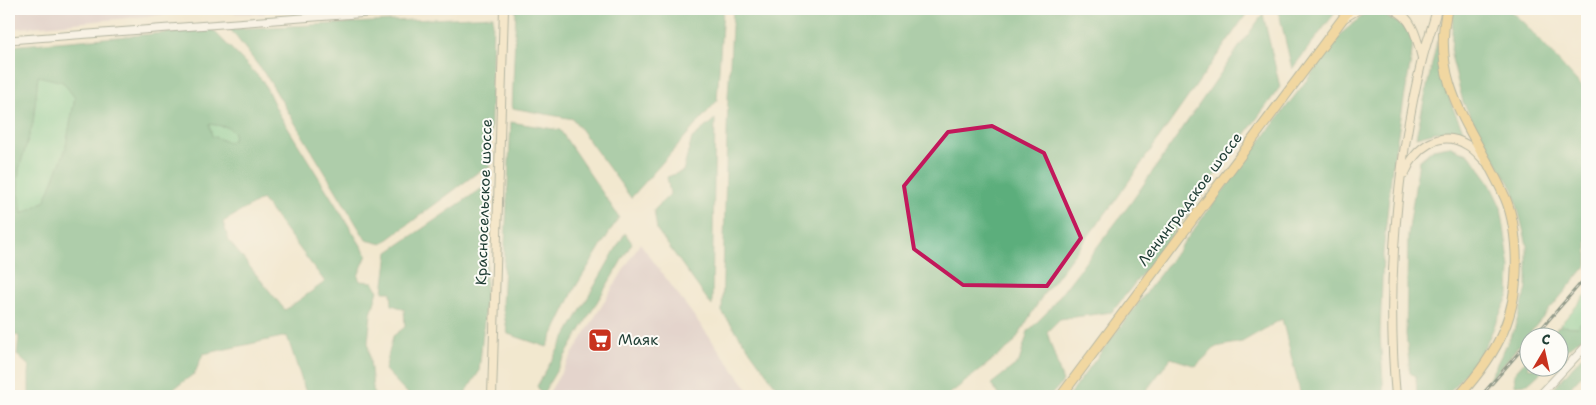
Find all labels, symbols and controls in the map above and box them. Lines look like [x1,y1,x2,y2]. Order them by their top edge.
street label: Красносельское шоссе [471,118,497,286]
street label: Ленинградское шоссе [1133,128,1247,270]
supermarket icon: Маяк [587,327,613,353]
north arrow [1518,328,1568,378]
place label: Маяк [618,330,658,350]
text: С [1540,330,1552,349]

